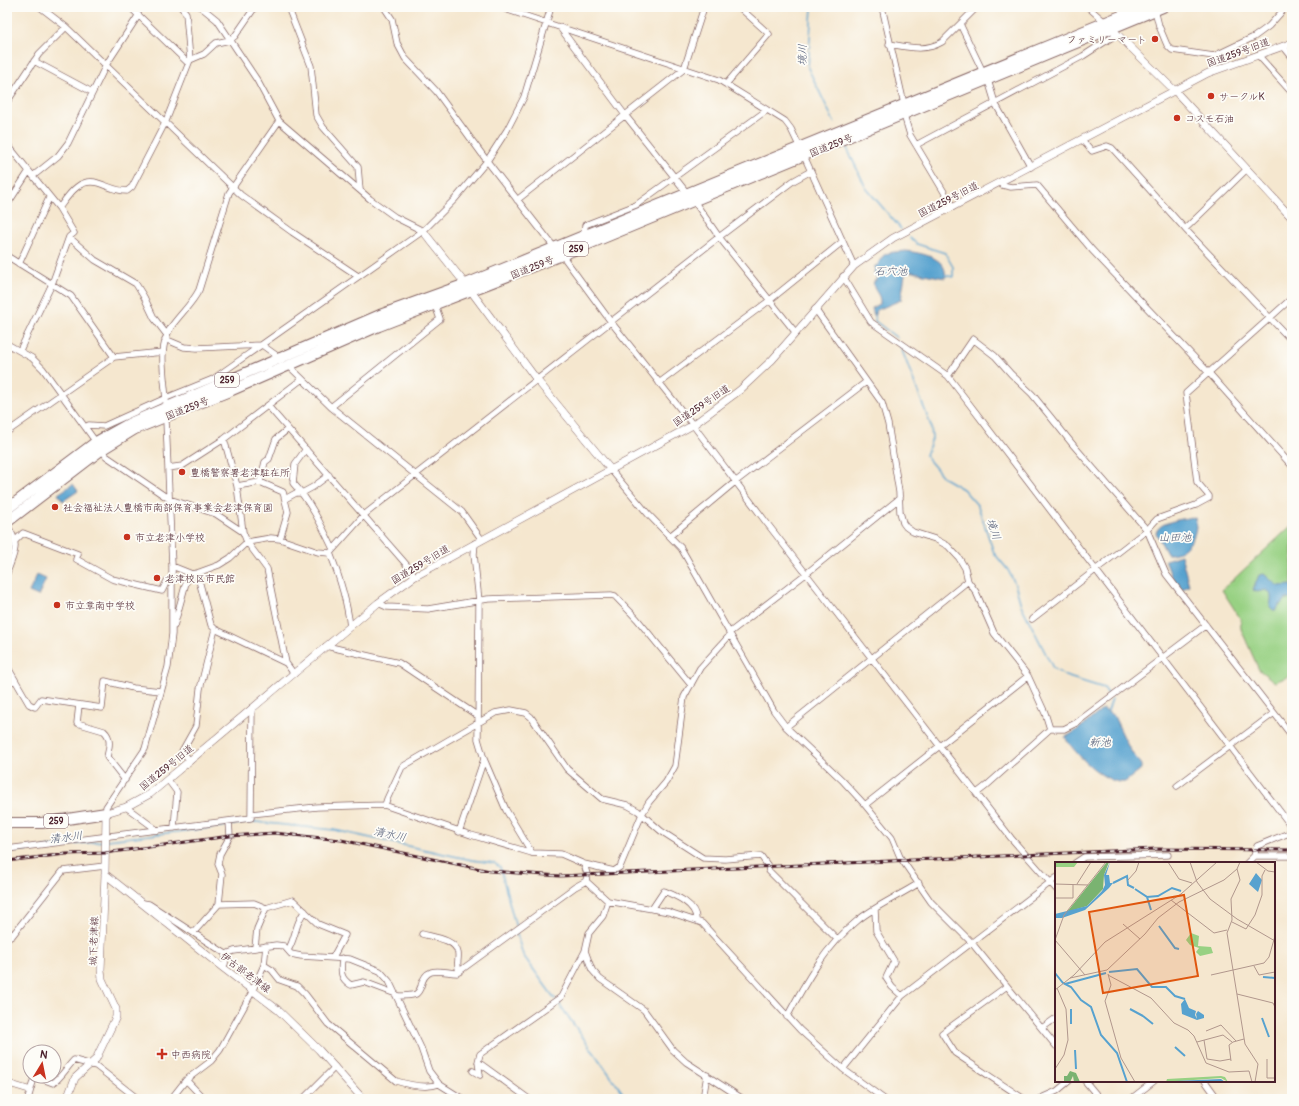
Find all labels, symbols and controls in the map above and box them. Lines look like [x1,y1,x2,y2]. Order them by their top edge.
place label: ファミリーマート [1067,34,1147,46]
marker: ファミリーマート [1150,34,1160,44]
street label: 国道259号旧道 [1205,36,1271,70]
water label: 境川 [796,44,809,66]
marker: サークルK [1206,91,1216,101]
place label: サークルK [1219,91,1264,103]
marker: コスモ石油 [1172,113,1182,123]
place label: コスモ石油 [1185,113,1235,125]
street label: 国道259号 [808,132,855,160]
street label: 国道259号旧道 [916,180,981,220]
road number: 259 [564,242,588,256]
street label: 国道259号 [509,254,556,282]
water label: 石穴池 [875,265,908,278]
road number: 259 [215,373,239,387]
street label: 国道259号旧道 [671,382,732,429]
street label: 国道259号 [164,395,211,423]
marker: 豊橋警察署老津駐在所 [177,467,187,477]
place label: 豊橋警察署老津駐在所 [190,467,290,479]
marker: 社会福祉法人豊橋市南部保育事業会老津保育園 [50,502,60,512]
place label: 社会福祉法人豊橋市南部保育事業会老津保育園 [63,502,273,514]
water label: 境川 [984,517,1003,542]
water label: 山田池 [1159,531,1192,544]
marker: 市立老津小学校 [122,532,132,542]
place label: 市立老津小学校 [135,532,205,544]
street label: 国道259号旧道 [389,543,452,587]
marker: 老津校区市民館 [152,573,162,583]
place label: 老津校区市民館 [165,573,235,585]
marker: 市立章南中学校 [52,600,62,610]
place label: 市立章南中学校 [65,600,135,612]
water label: 新池 [1089,736,1112,749]
street label: 国道259号旧道 [137,742,196,793]
road number: 259 [44,814,68,828]
water label: 清水川 [372,825,407,844]
water label: 清水川 [49,829,83,846]
inset map [1055,862,1275,1082]
street label: 城下老津線 [87,916,101,966]
street label: 伊古部老津線 [218,950,273,996]
north arrow [22,1044,62,1084]
text: N [39,1048,49,1062]
marker: 中西病院 [156,1048,168,1060]
place label: 中西病院 [171,1049,211,1061]

